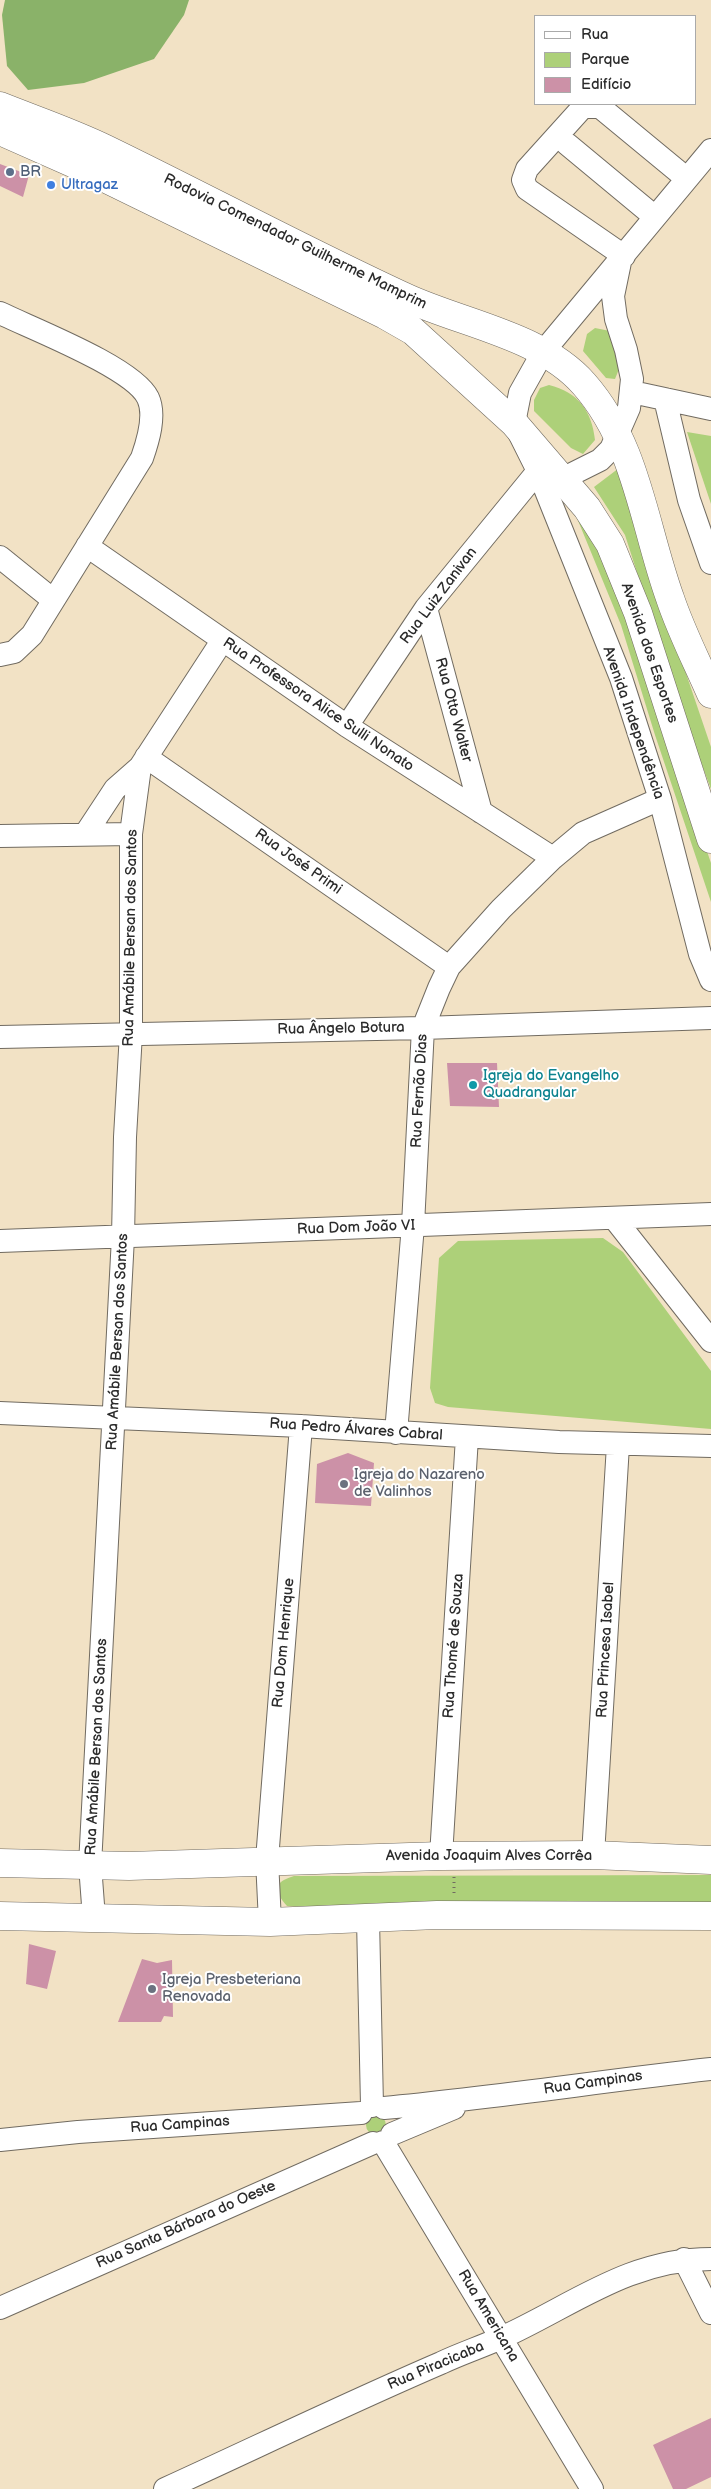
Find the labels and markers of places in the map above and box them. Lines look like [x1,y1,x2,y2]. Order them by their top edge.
place label: BR [20,163,41,181]
marker: BR [4,166,16,178]
place label: Ultragaz [61,176,118,194]
marker: Ultragaz [45,179,57,191]
place label: Igreja do Evangelho Quadrangular [483,1067,619,1102]
marker: Igreja do Evangelho Quadrangular [467,1079,479,1091]
place label: Igreja do Nazareno de Valinhos [354,1466,485,1501]
marker: Igreja do Nazareno de Valinhos [338,1478,350,1490]
place label: Igreja Presbeteriana Renovada [162,1971,301,2006]
marker: Igreja Presbeteriana Renovada [146,1983,158,1995]

